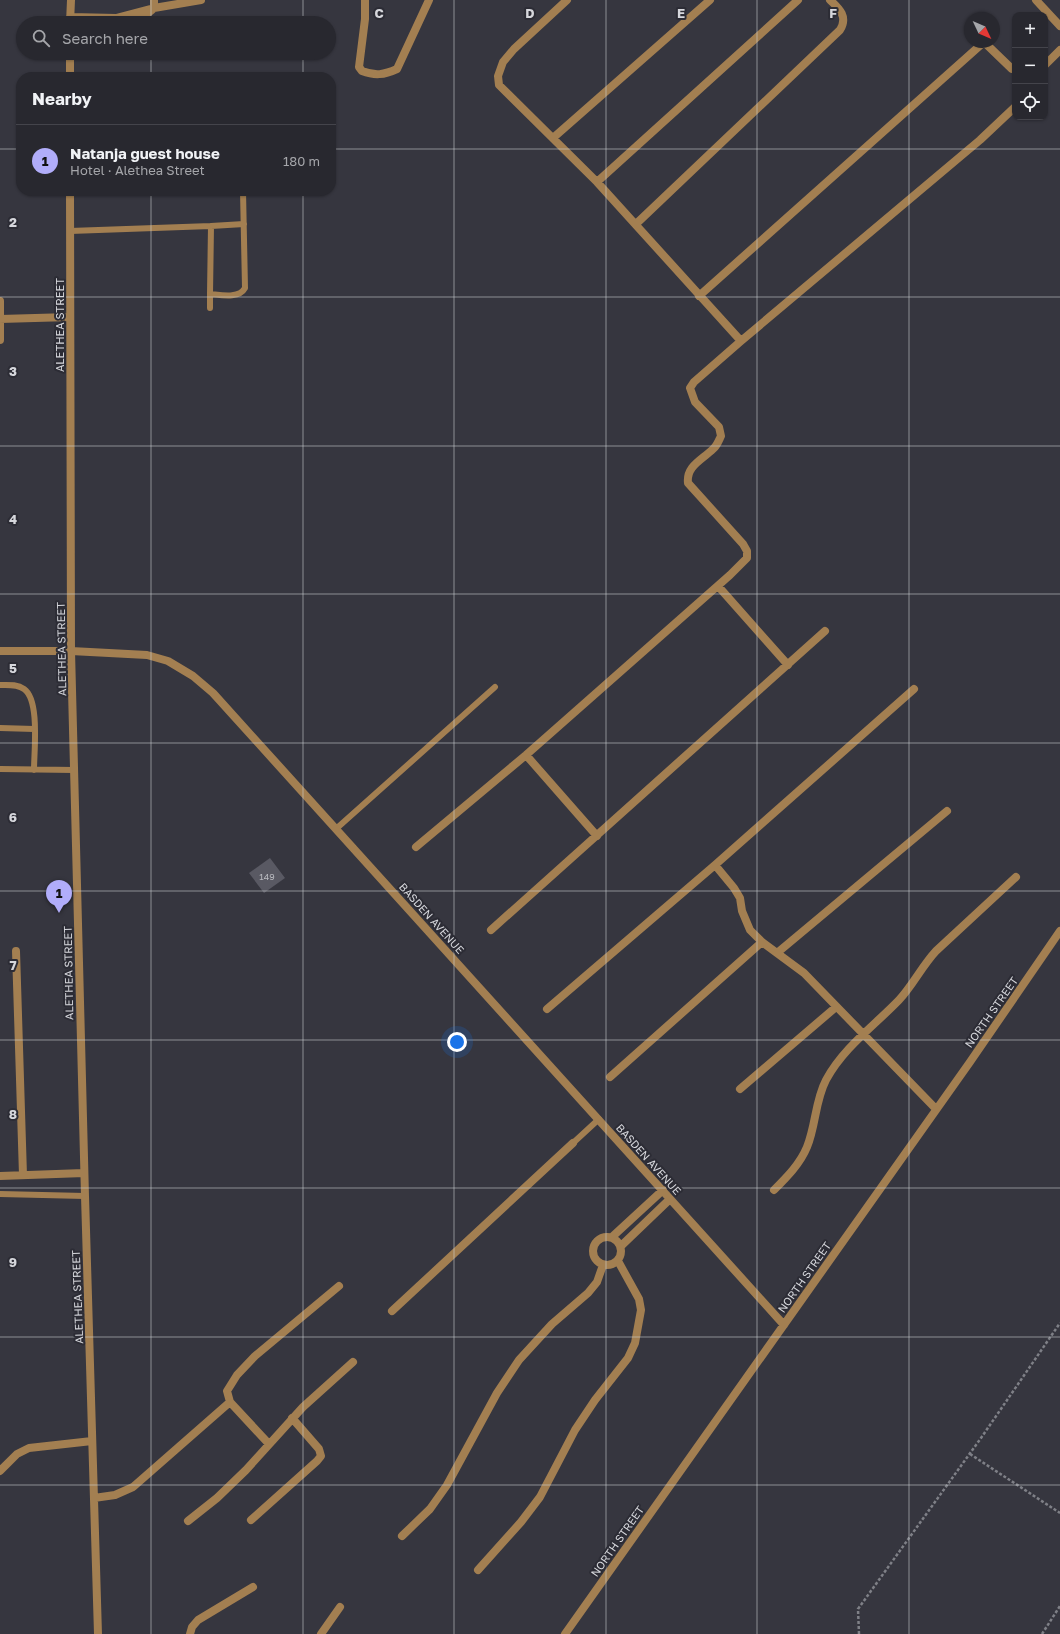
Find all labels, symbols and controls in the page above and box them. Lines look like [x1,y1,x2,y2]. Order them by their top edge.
text: C [374,5,384,21]
text: D [525,5,535,21]
text: E [677,5,685,21]
text: F [829,5,837,21]
north arrow [964,12,1000,48]
map controls [1012,12,1048,120]
button: + [1012,12,1048,48]
search box [16,16,336,60]
icon: search [30,27,52,49]
text: Search here [62,29,148,47]
button: − [1012,48,1048,84]
button: locate [1012,84,1048,120]
text: Nearby [32,88,92,109]
text: Natanja guest house [70,144,220,162]
text: 1 [42,153,48,169]
text: 180 m [283,153,320,169]
text: Hotel · Alethea Street [70,162,205,178]
text: 2 [9,214,17,230]
street label: ALETHEA STREET [53,278,66,372]
text: 3 [9,363,17,379]
text: 4 [9,511,17,527]
street label: ALETHEA STREET [54,602,68,696]
text: 5 [9,660,17,676]
text: 6 [9,809,17,825]
house number: 149 [259,871,275,882]
pin: 1 [46,880,72,913]
street label: BASDEN AVENUE [397,880,467,956]
street label: ALETHEA STREET [61,926,75,1020]
text: 7 [9,957,17,973]
street label: NORTH STREET [962,974,1020,1050]
your location [447,1032,467,1052]
text: 8 [9,1106,17,1122]
street label: BASDEN AVENUE [614,1121,684,1197]
street label: NORTH STREET [775,1239,833,1315]
street label: ALETHEA STREET [69,1250,85,1344]
text: 9 [9,1254,17,1270]
street label: NORTH STREET [588,1503,646,1579]

